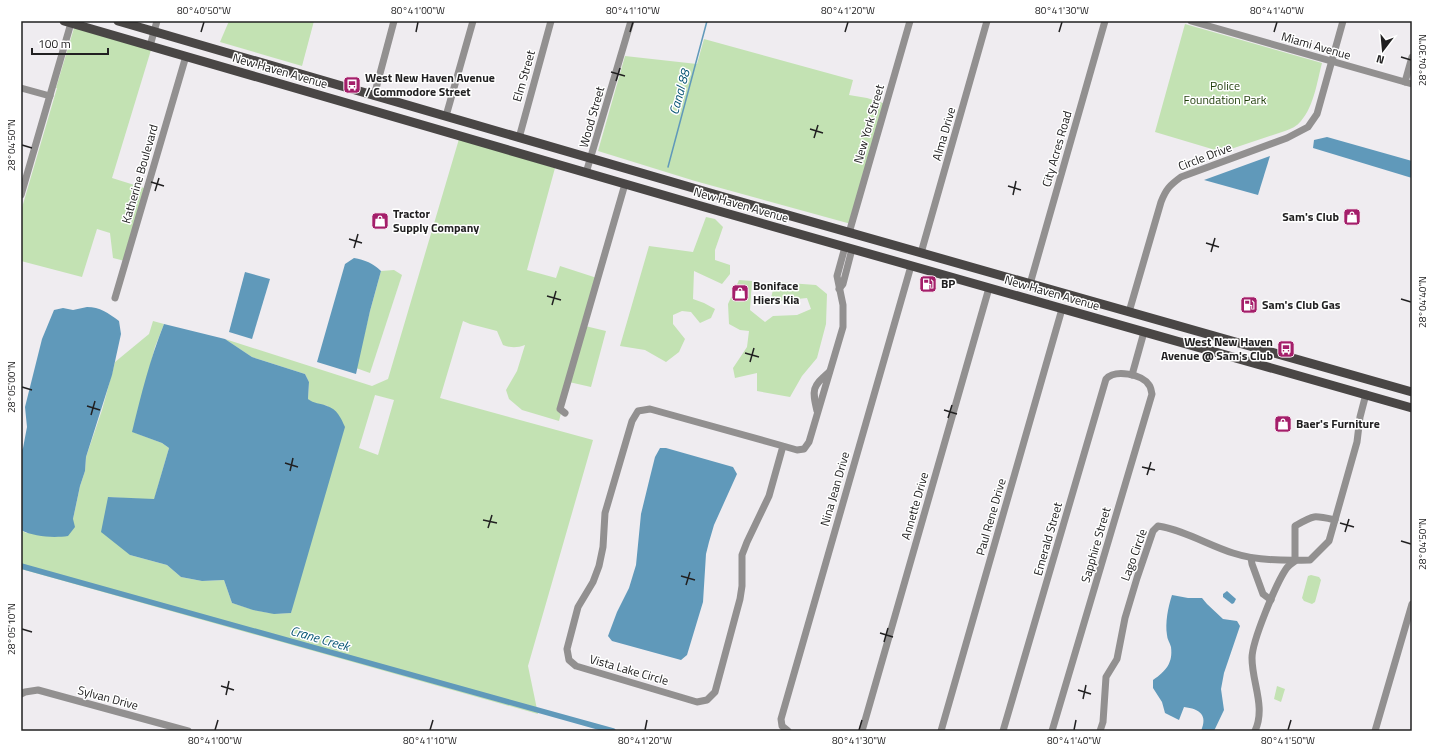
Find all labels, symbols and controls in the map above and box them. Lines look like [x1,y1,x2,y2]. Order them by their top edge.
text: 80°40'50"W [177,3,231,18]
text: 80°41'00"W [391,3,445,18]
text: 80°41'10"W [606,3,660,18]
text: 80°41'20"W [821,3,875,18]
text: 80°41'30"W [1035,3,1089,18]
text: 80°41'40"W [1250,3,1304,18]
street label: Miami Avenue [1279,27,1353,65]
scale bar [32,30,108,56]
north arrow [1363,30,1403,70]
text: 100 m [38,34,71,53]
text: 28°04'30"N [1415,34,1430,86]
street label: Elm Street [507,47,540,104]
street label: New Haven Avenue [230,48,330,93]
text: N [1374,51,1386,68]
water label: Canal 88 [663,65,695,117]
place label: West New Haven Avenue / Commodore Street [365,68,495,101]
bus stop icon: West New Haven Avenue / Commodore Street [342,75,362,95]
park label: Police Foundation Park [1184,76,1267,109]
street label: New York Street [848,81,889,166]
street label: Wood Street [574,83,610,150]
street label: Alma Drive [927,105,960,163]
street label: City Acres Road [1037,109,1076,189]
text: 28°04'50"N [4,119,19,171]
street label: Katherine Boulevard [116,122,163,226]
street label: Circle Drive [1175,138,1234,175]
street label: New Haven Avenue [691,182,791,227]
place label: Tractor Supply Company [393,204,479,237]
place label: Sam's Club [1282,207,1339,226]
shop icon: Sam's Club [1342,207,1362,227]
shop icon: Tractor Supply Company [370,211,390,231]
street label: New Haven Avenue [1002,270,1102,315]
fuel station icon: BP [918,274,938,294]
place label: BP [941,274,955,293]
place label: Boniface Hiers Kia [753,276,799,309]
text: 28°04'40"N [1415,276,1430,328]
shop icon: Boniface Hiers Kia [730,283,750,303]
fuel station icon: Sam's Club Gas [1239,295,1259,315]
place label: Sam's Club Gas [1262,295,1341,314]
place label: West New Haven Avenue @ Sam's Club [1161,332,1273,365]
bus stop icon: West New Haven Avenue @ Sam's Club [1276,339,1296,359]
text: 28°05'00"N [4,361,19,413]
shop icon: Baer's Furniture [1273,414,1293,434]
place label: Baer's Furniture [1296,414,1380,433]
street label: Nina Jean Drive [815,449,854,528]
street label: Annette Drive [896,470,933,542]
street label: Paul Rene Drive [970,476,1011,558]
street label: Emerald Street [1028,499,1067,578]
street label: Sapphire Street [1076,504,1116,585]
text: 28°04'50"N [1415,518,1430,570]
street label: Lago Circle [1115,526,1152,584]
text: 28°05'10"N [4,603,19,655]
water label: Crane Creek [288,620,354,657]
street label: Vista Lake Circle [587,649,671,690]
street label: Sylvan Drive [76,680,141,715]
text: 80°41'00"W [188,733,242,748]
text: 80°41'10"W [403,733,457,748]
text: 80°41'20"W [618,733,672,748]
text: 80°41'30"W [832,733,886,748]
text: 80°41'40"W [1047,733,1101,748]
text: 80°41'50"W [1261,733,1315,748]

